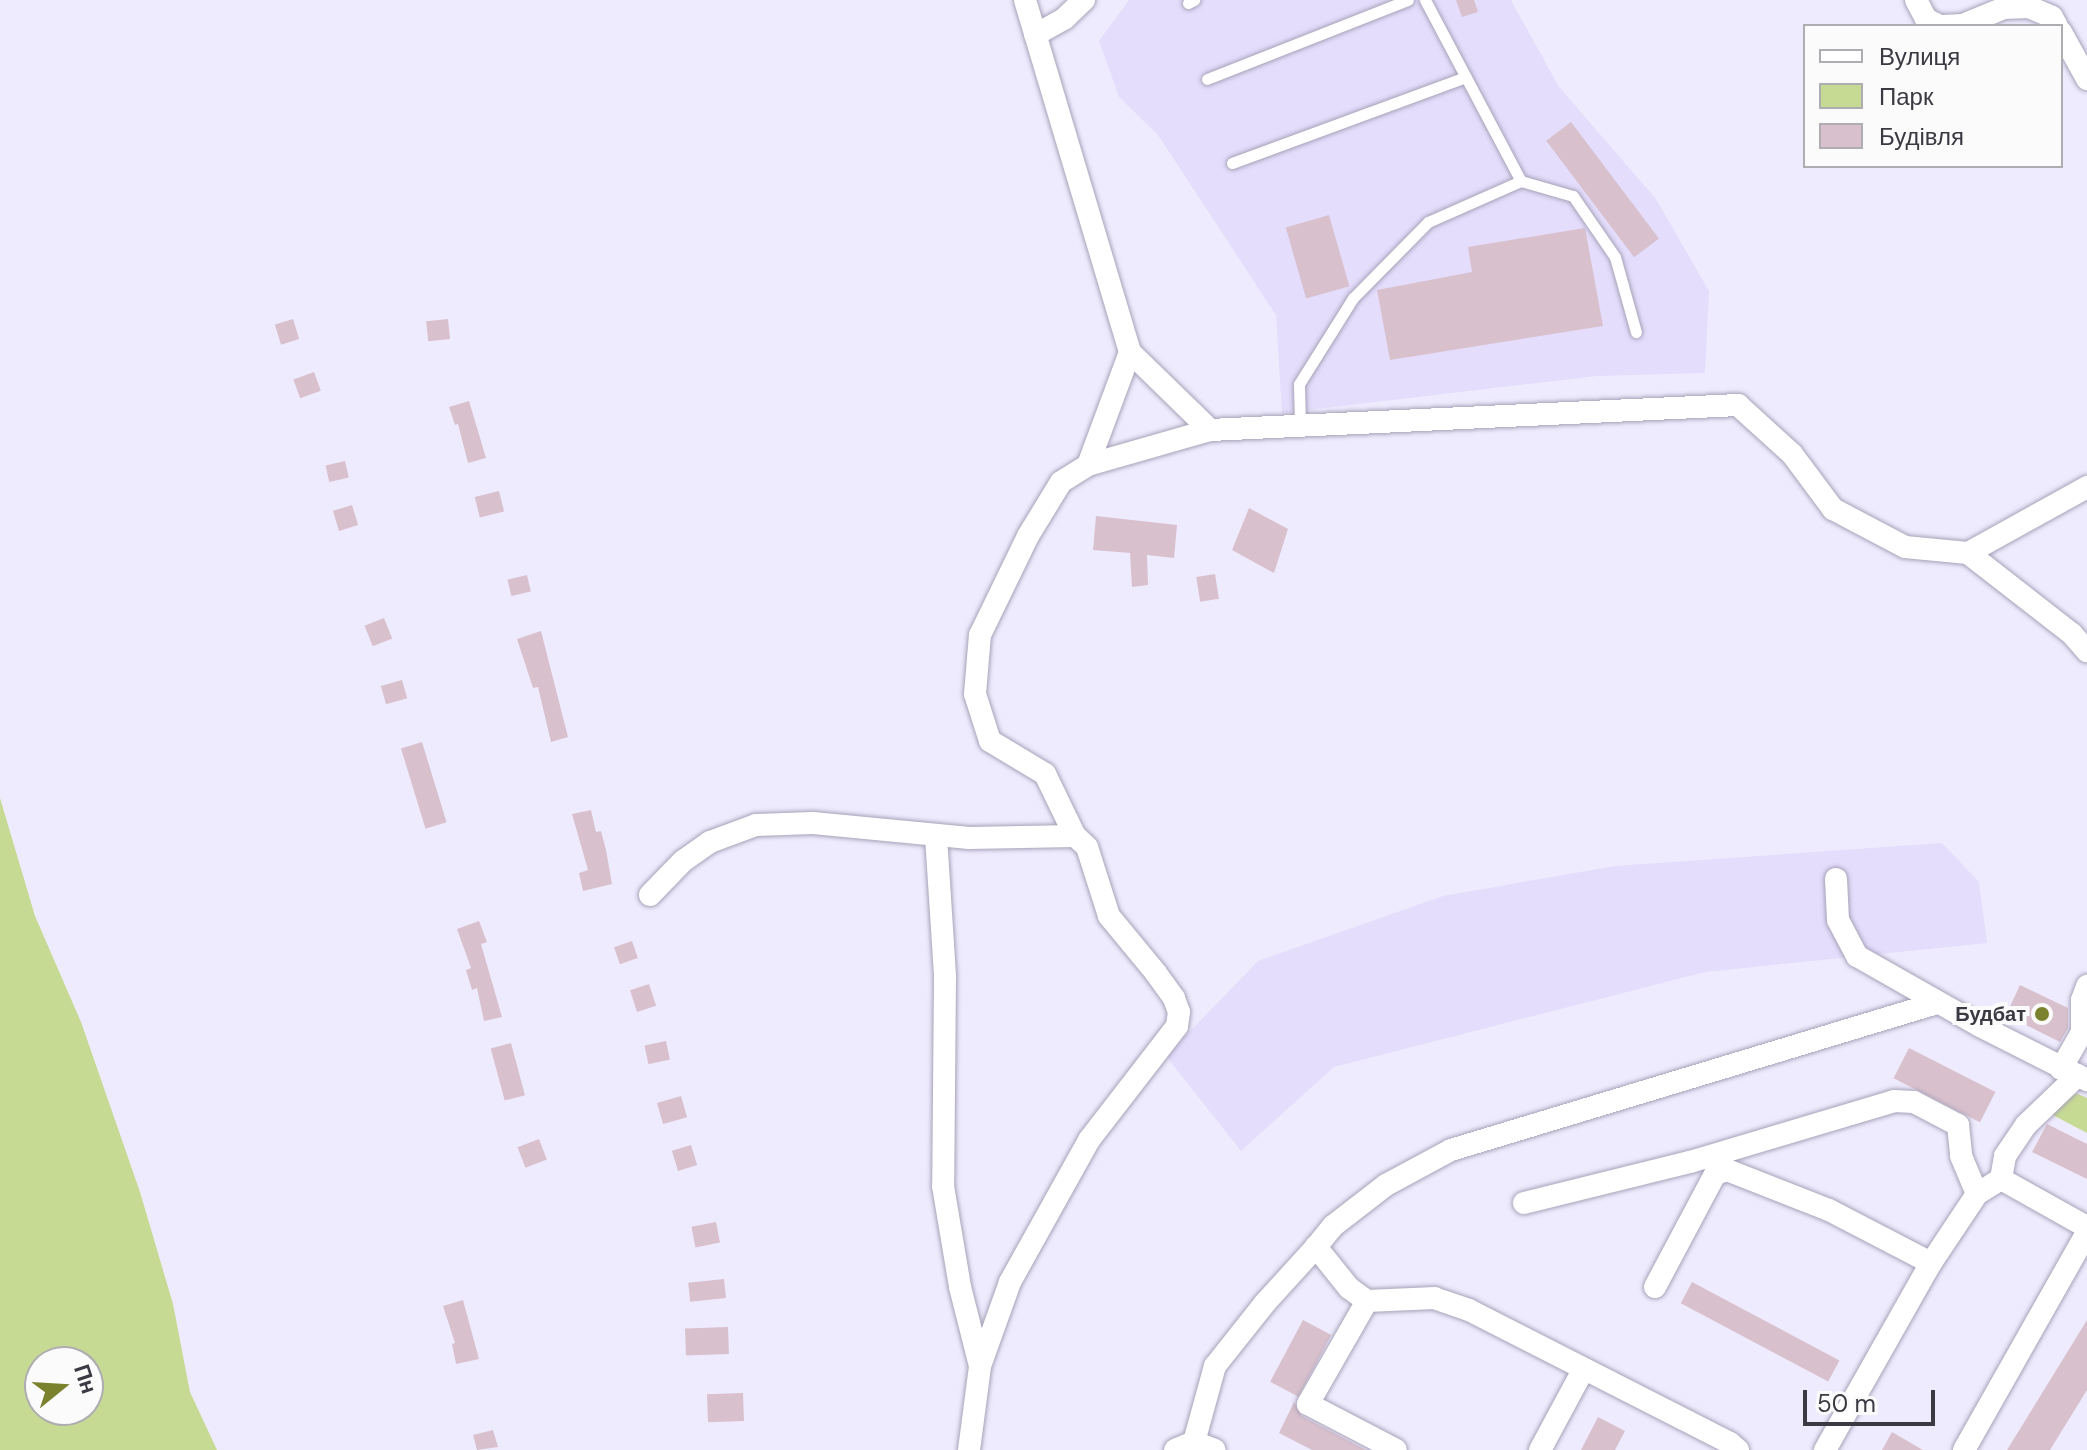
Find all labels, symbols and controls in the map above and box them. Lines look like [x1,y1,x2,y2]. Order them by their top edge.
legend [1803,24,2063,168]
text: Вулиця [1879,41,1960,72]
text: Парк [1879,81,1933,112]
text: Будівля [1879,121,1964,152]
place label: Будбат [1955,1002,2026,1026]
marker: Будбат [2033,1005,2051,1023]
north arrow [24,1346,104,1426]
text: Пн [67,1361,104,1397]
scale bar [1807,1374,1939,1424]
text: 50 m [1817,1388,1876,1419]

